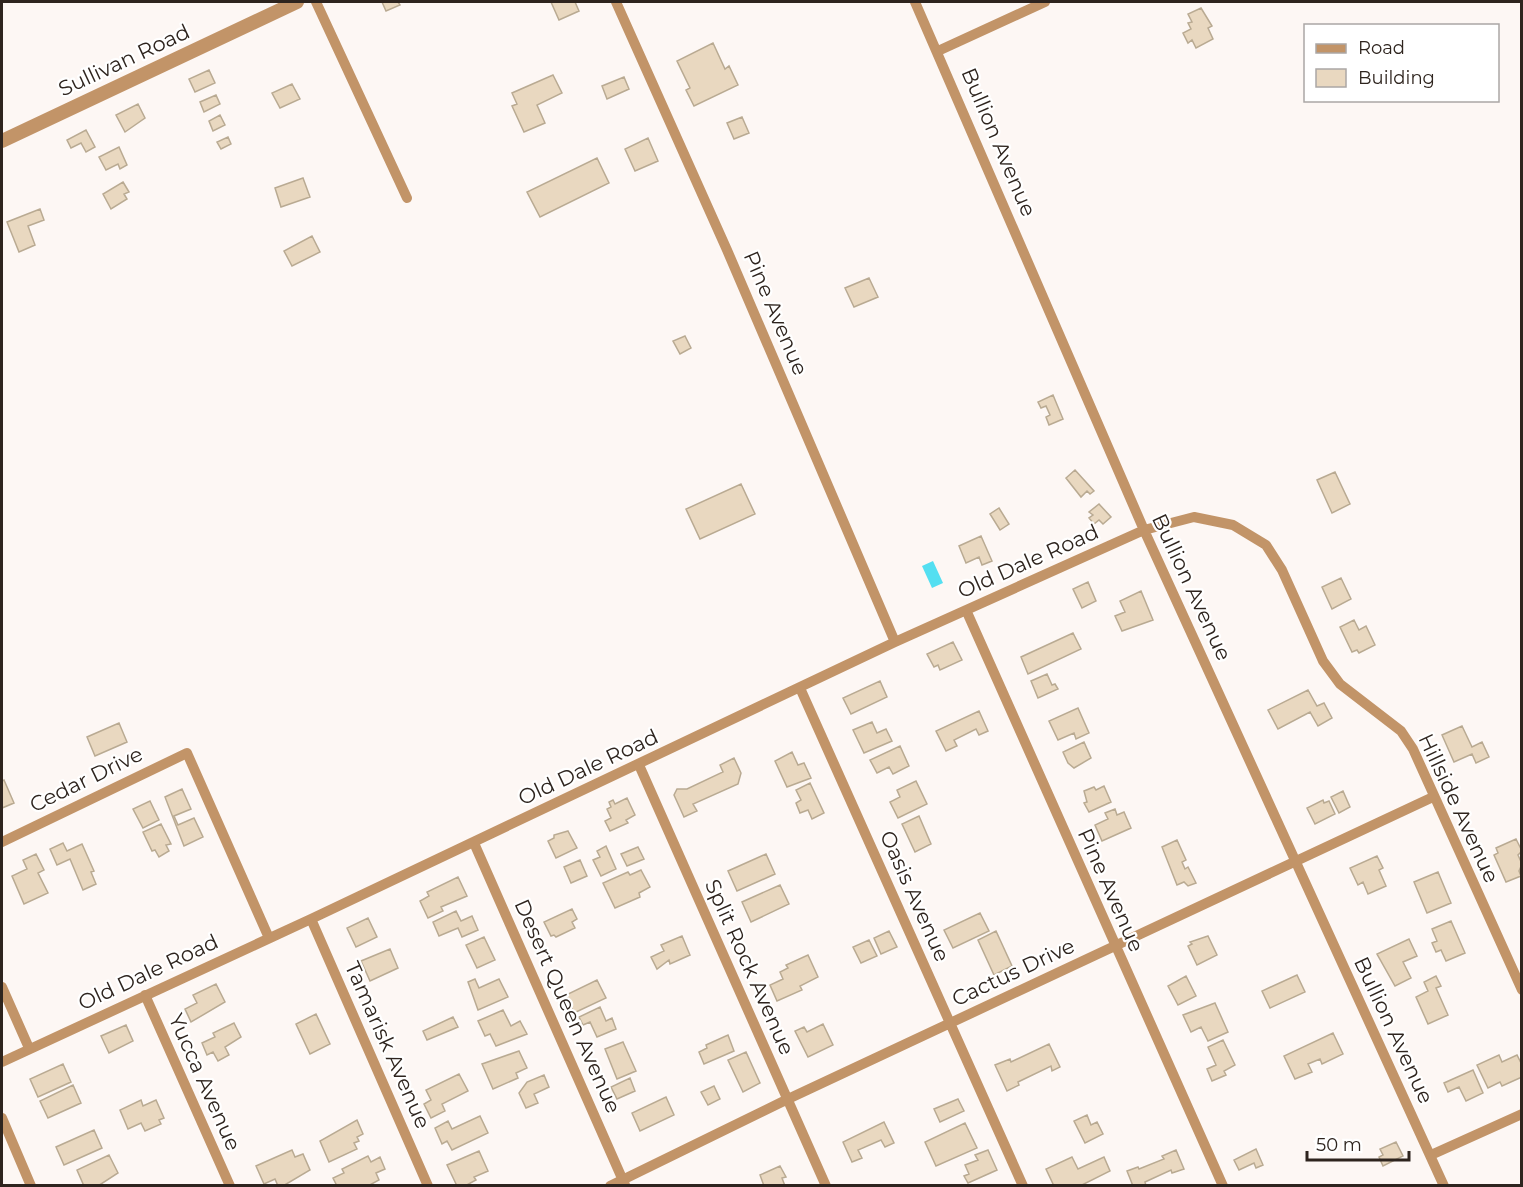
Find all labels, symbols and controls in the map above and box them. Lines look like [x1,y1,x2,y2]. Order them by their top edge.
street label: Sullivan Road [54,19,194,101]
legend [1304,24,1499,102]
text: Road [1358,37,1405,59]
street label: Bullion Avenue [956,64,1042,220]
text: Building [1358,67,1435,89]
street label: Pine Avenue [739,247,813,379]
street label: Bullion Avenue [1147,510,1237,664]
street label: Old Dale Road [954,519,1102,603]
street label: Old Dale Road [514,724,662,810]
street label: Hillside Avenue [1414,729,1504,887]
street label: Cedar Drive [25,741,147,817]
street label: Pine Avenue [1073,824,1149,956]
street label: Oasis Avenue [875,827,955,965]
street label: Split Rock Avenue [700,875,800,1059]
street label: Desert Queen Avenue [509,895,627,1117]
street label: Old Dale Road [74,929,222,1015]
street label: Cactus Drive [948,933,1078,1011]
street label: Bullion Avenue [1349,953,1439,1107]
street label: Tamarisk Avenue [340,958,436,1132]
street label: Yucca Avenue [164,1010,246,1154]
scale bar [1307,1124,1409,1162]
text: 50 m [1316,1134,1362,1156]

